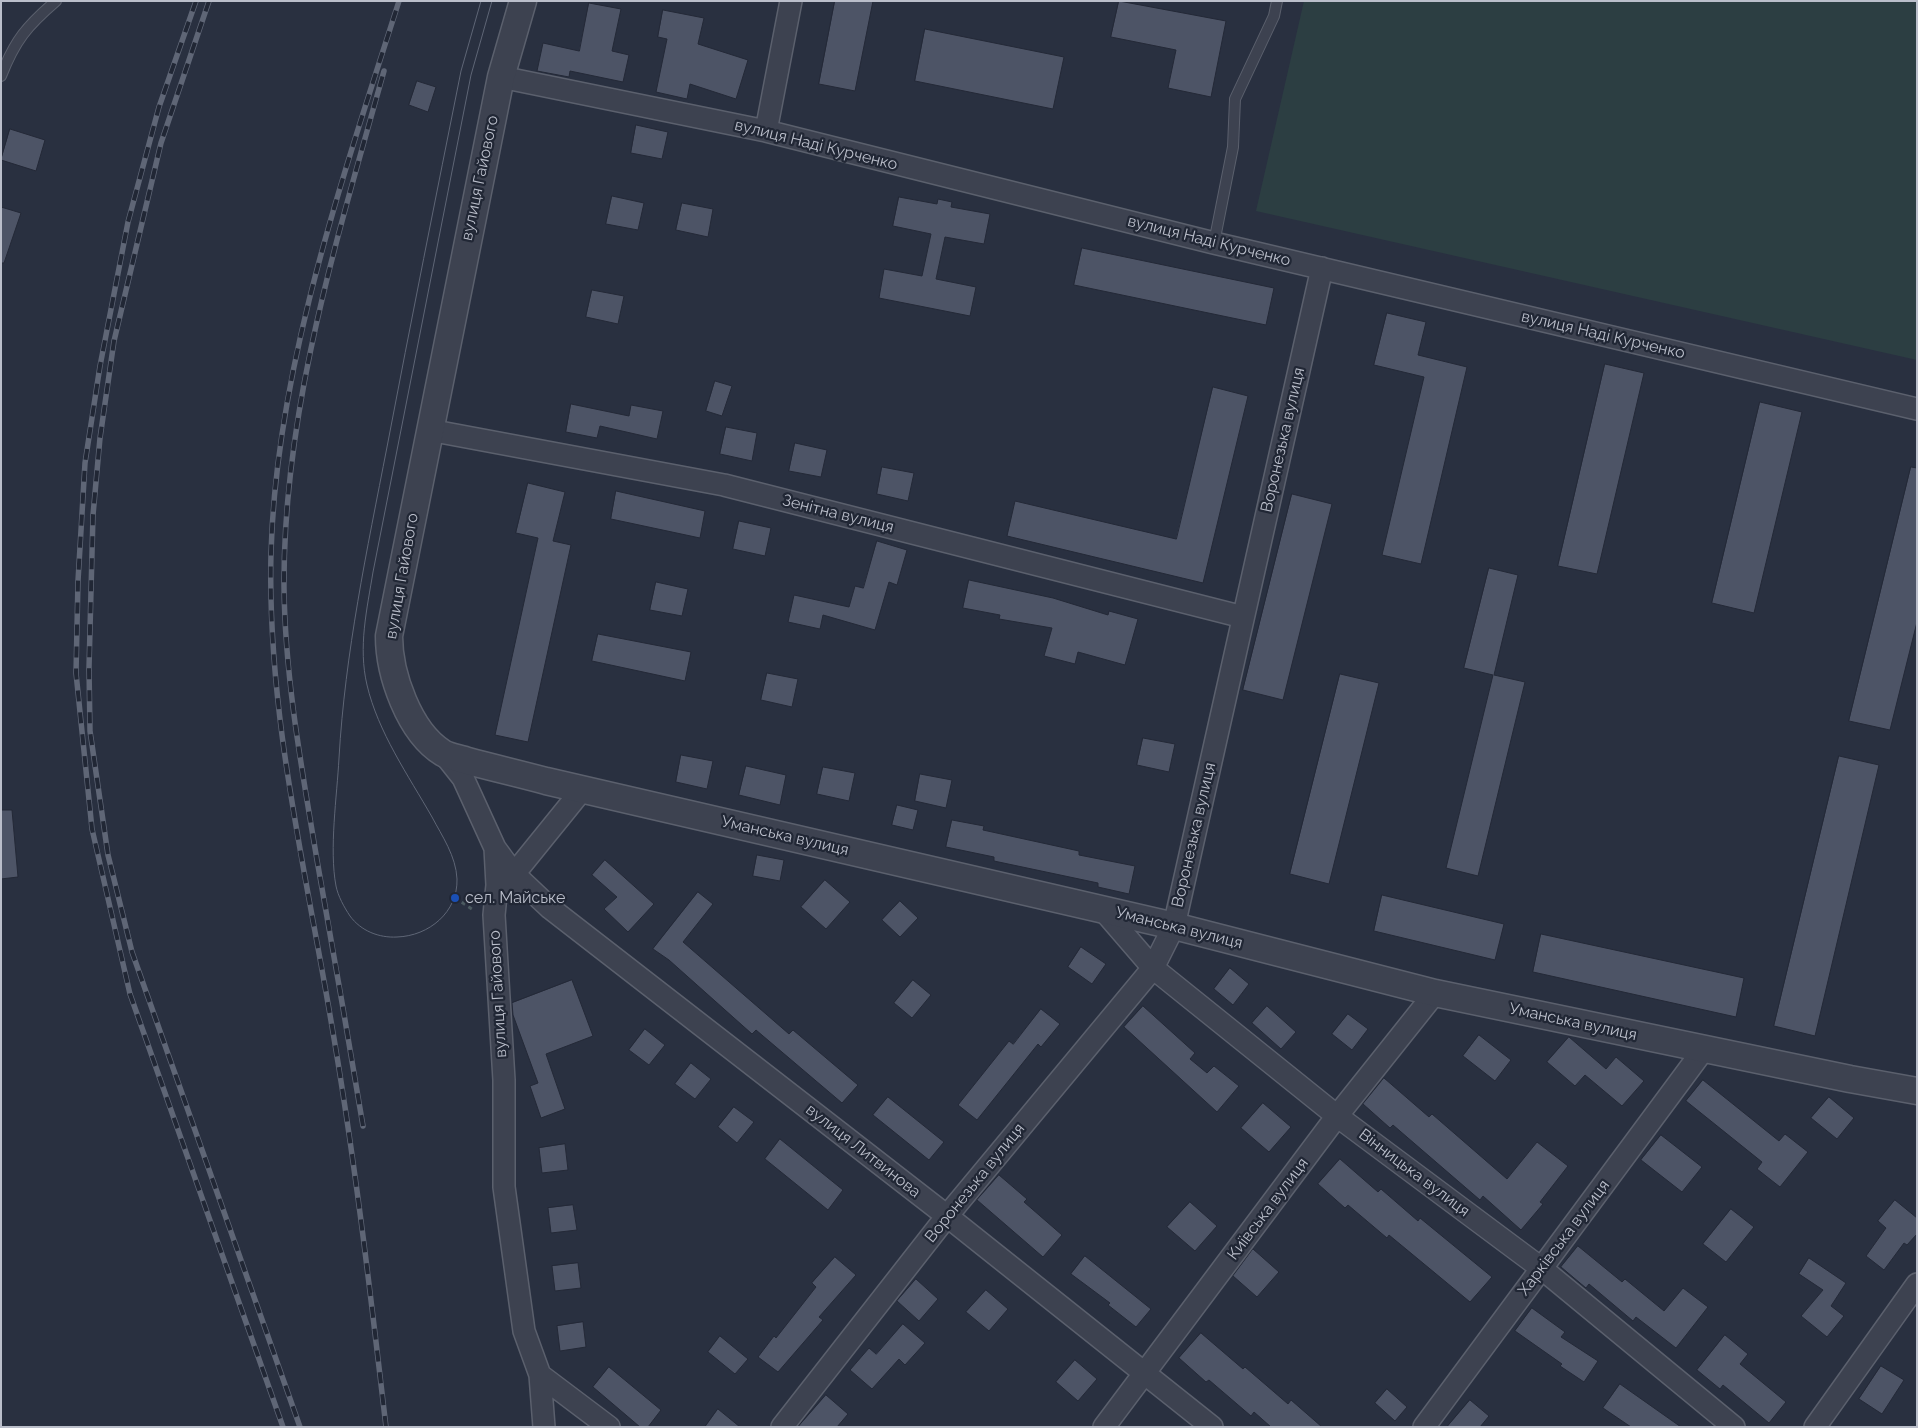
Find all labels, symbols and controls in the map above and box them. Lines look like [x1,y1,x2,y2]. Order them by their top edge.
street label: вулиця Гайового [457,114,503,242]
street label: вулиця Наді Курченко [733,115,899,175]
street label: вулиця Наді Курченко [1126,211,1292,271]
street label: вулиця Наді Курченко [1519,307,1687,363]
street label: Воронезька вулиця [1257,366,1309,514]
street label: Зенітна вулиця [780,491,896,537]
street label: вулиця Гайового [381,512,423,640]
street label: Воронезька вулиця [1168,761,1220,909]
street label: Уманська вулиця [719,812,851,860]
place label: сел. Майське [465,888,565,908]
marker: сел. Майське [449,892,461,904]
street label: Уманська вулиця [1114,903,1244,953]
street label: вулиця Гайового [485,930,511,1058]
street label: Уманська вулиця [1507,999,1639,1045]
street label: вулиця Литвинова [802,1100,924,1202]
street label: Воронезька вулиця [921,1119,1029,1247]
street label: Вінницька вулиця [1355,1125,1473,1221]
street label: Київська вулиця [1223,1154,1313,1264]
street label: Харківська вулиця [1514,1176,1614,1300]

